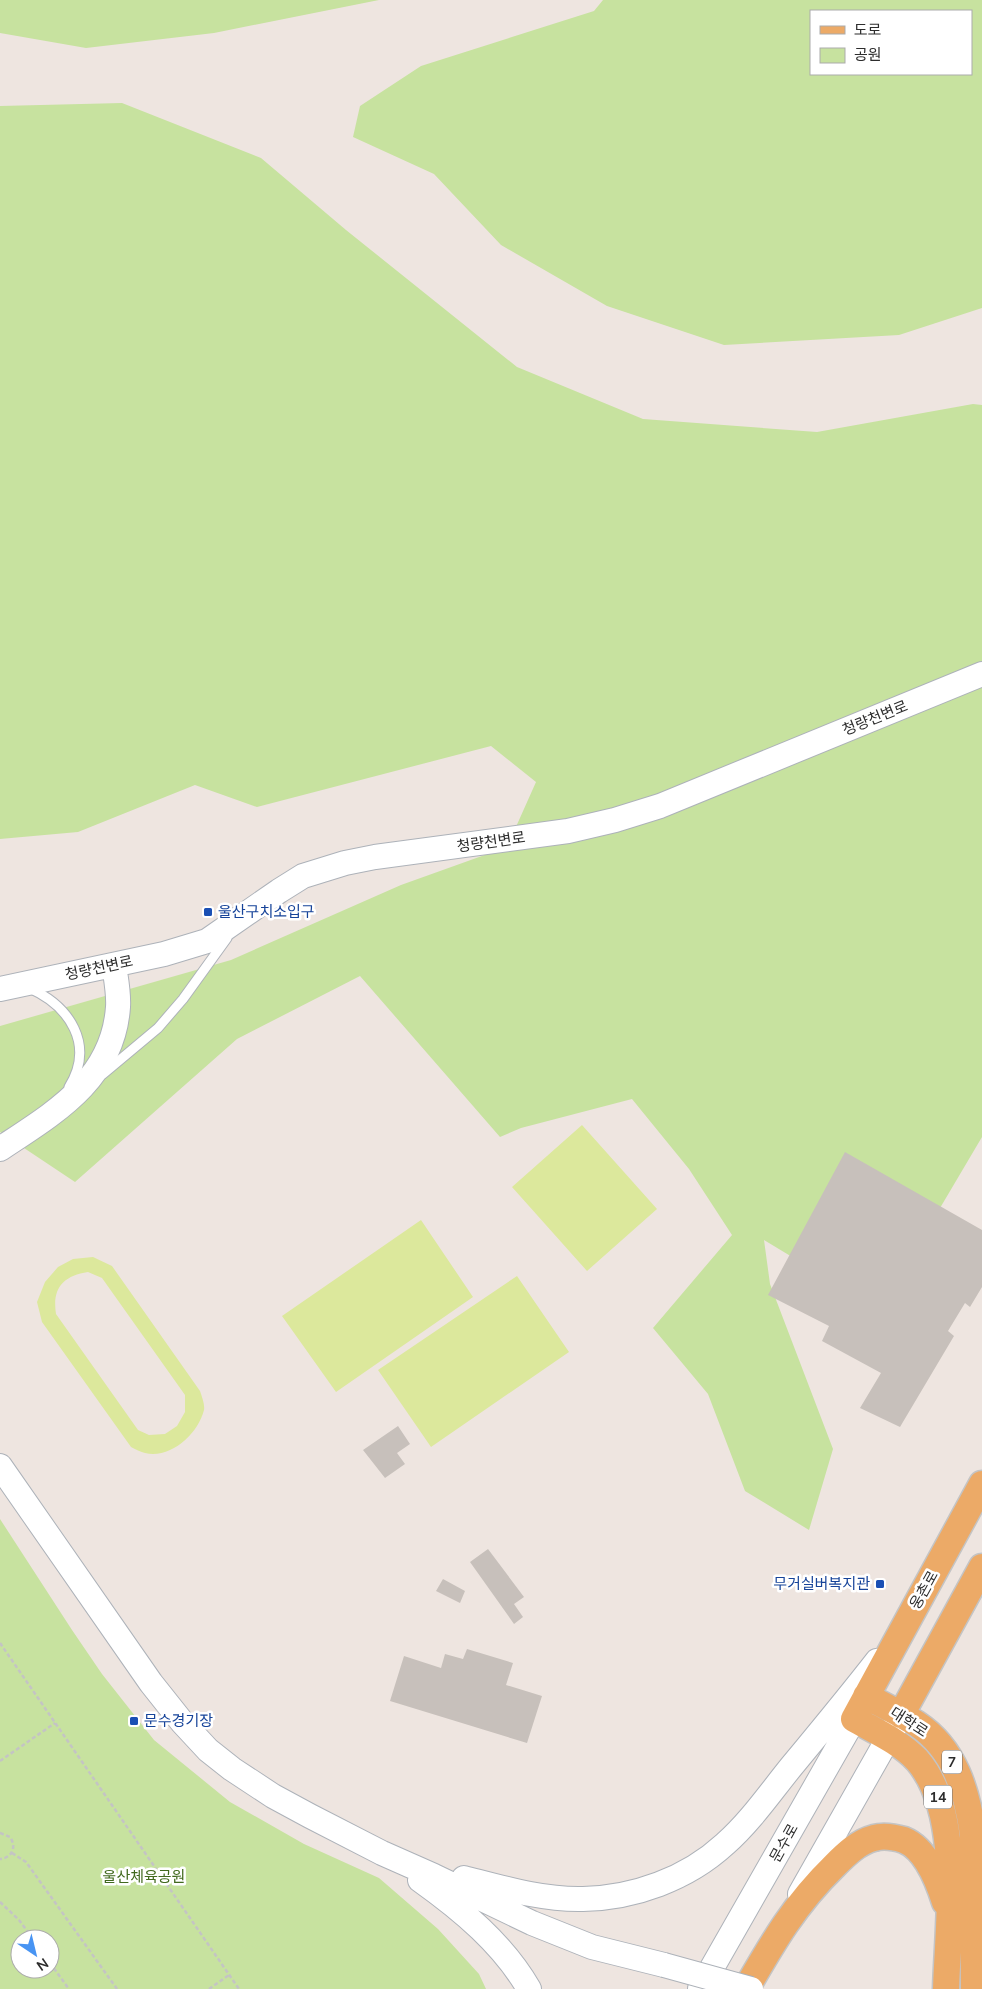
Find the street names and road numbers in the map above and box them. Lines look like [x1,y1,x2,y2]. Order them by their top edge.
street label: 청량천변로 [839,696,911,740]
street label: 청량천변로 [455,827,527,857]
street label: 청량천변로 [63,951,135,985]
street label: 웅촌로 [905,1567,943,1613]
street label: 대학로 [886,1702,932,1742]
road number: 7 [942,1750,962,1774]
road number: 14 [924,1785,952,1808]
street label: 문수로 [765,1820,803,1866]

